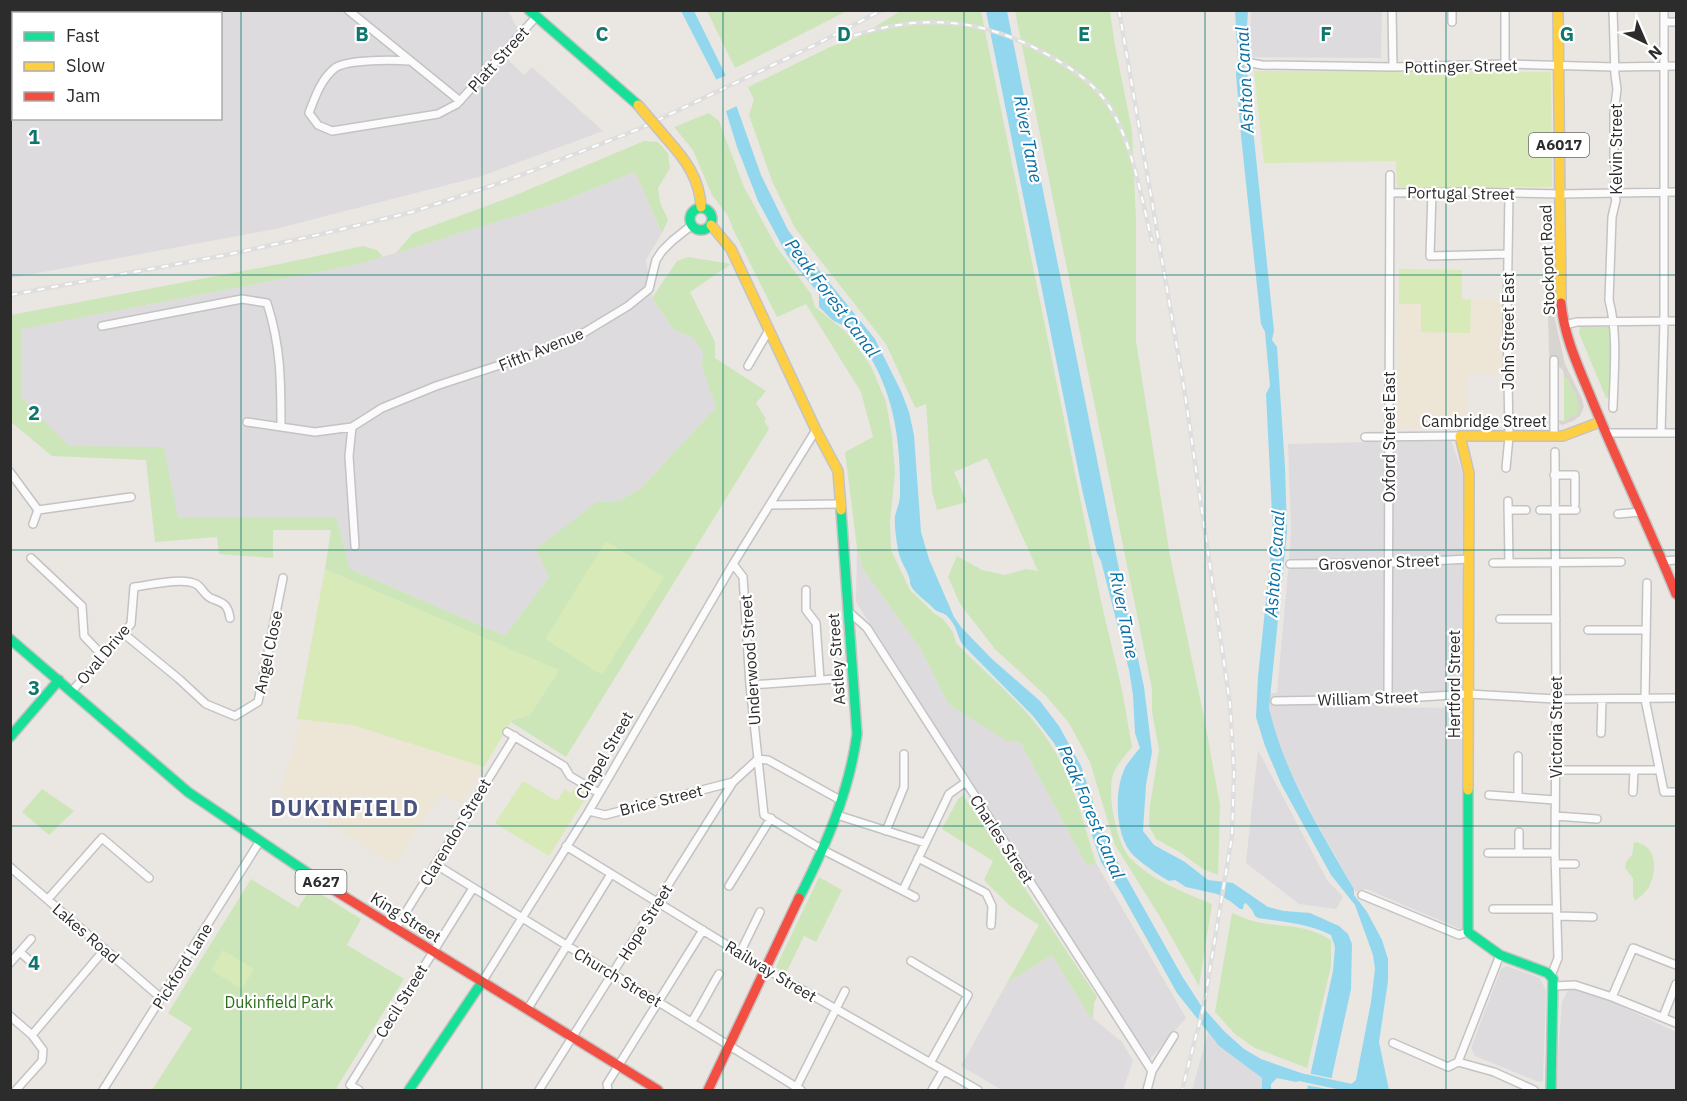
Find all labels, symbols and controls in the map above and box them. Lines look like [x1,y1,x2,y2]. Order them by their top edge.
legend [12,12,222,120]
north arrow [1615,12,1675,72]
text: B [355,20,369,47]
text: C [595,20,609,47]
text: D [837,20,851,47]
text: E [1078,20,1090,47]
text: F [1320,20,1332,47]
text: G [1560,20,1574,47]
street label: Platt Street [463,22,533,96]
text: Fast [66,24,100,47]
water label: Ashton Canal [1230,26,1259,135]
text: N [1644,42,1667,64]
text: Slow [66,54,105,77]
street label: Pottinger Street [1404,55,1518,77]
text: Jam [66,84,101,107]
water label: River Tame [1009,93,1048,184]
street label: Kelvin Street [1606,103,1626,195]
text: 1 [28,123,40,150]
road number: A6017 [1529,133,1589,157]
street label: Portugal Street [1407,182,1515,204]
street label: Stockport Road [1535,204,1559,316]
water label: Peak Forest Canal [780,234,885,362]
street label: John Street East [1498,272,1518,390]
street label: Fifth Avenue [496,323,587,375]
street label: Oxford Street East [1379,371,1399,503]
text: 2 [28,399,40,426]
street label: Cambridge Street [1421,411,1547,431]
water label: Ashton Canal [1259,510,1290,619]
street label: Grosvenor Street [1318,550,1440,574]
water label: River Tame [1105,569,1144,660]
street label: Underwood Street [735,594,765,726]
street label: Angel Close [249,608,287,695]
street label: Astley Street [823,612,849,706]
street label: Oval Drive [72,620,134,688]
street label: Hertford Street [1444,630,1464,738]
text: 3 [28,674,40,701]
street label: Victoria Street [1546,676,1566,778]
street label: William Street [1317,686,1419,710]
street label: Chapel Street [571,708,637,802]
water label: Peak Forest Canal [1053,741,1130,882]
street label: Clarendon Street [415,775,495,889]
street label: Brice Street [617,780,705,820]
street label: Charles Street [966,791,1038,887]
district label: DUKINFIELD [270,793,420,822]
road number: A627 [296,870,346,894]
street label: Hope Street [614,880,676,964]
street label: King Street [367,887,445,947]
street label: Lakes Road [49,899,123,967]
street label: Pickford Lane [148,919,216,1013]
street label: Railway Street [722,936,820,1006]
street label: Church Street [571,943,665,1011]
text: 4 [28,949,40,976]
street label: Cecil Street [371,961,431,1041]
park label: Dukinfield Park [225,992,334,1012]

